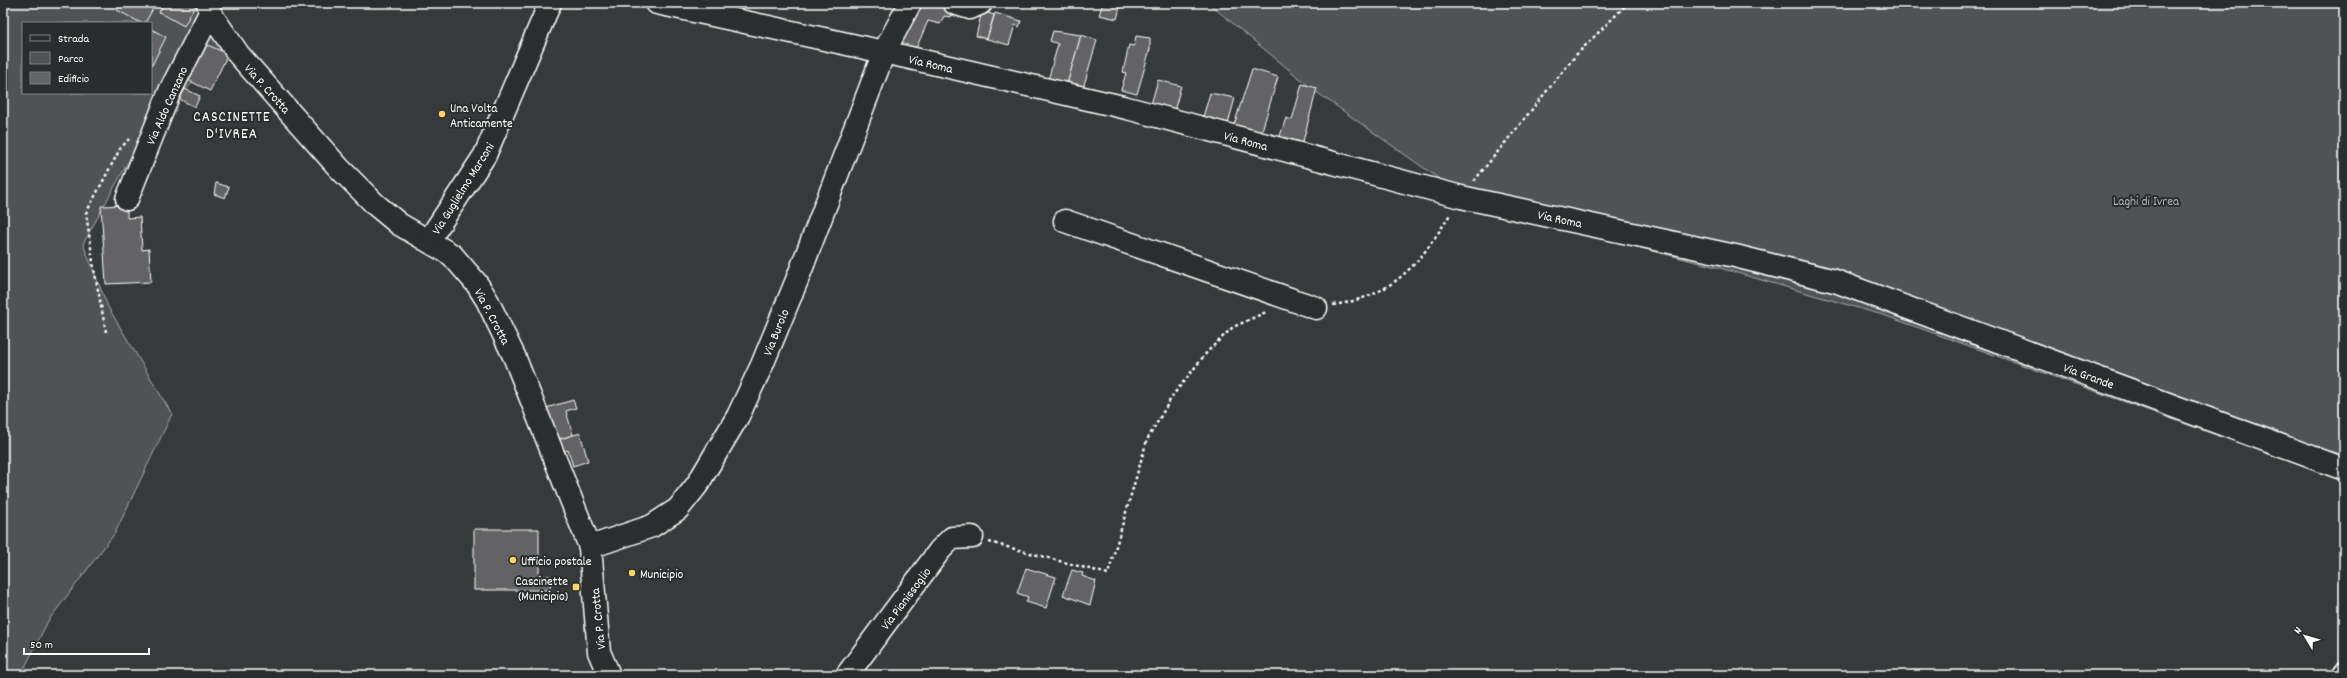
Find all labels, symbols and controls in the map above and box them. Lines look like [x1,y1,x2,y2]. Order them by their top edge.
legend [22,22,152,94]
text: Strada [58,31,89,48]
text: Parco [58,51,84,68]
street label: Via Roma [906,51,955,80]
street label: Via P. Crotta [239,60,294,120]
street label: Via Aldo Canzano [142,64,194,148]
text: Edificio [58,71,89,88]
place label: Una Volta Anticamente [450,100,513,134]
district label: CASCINETTE D'IVREA [193,107,271,146]
marker: Una Volta Anticamente [437,109,447,119]
street label: Via Roma [1221,127,1270,158]
street label: Via Guglielmo Marconi [428,139,500,239]
park label: Laghi di Ivrea [2113,193,2180,212]
street label: Via Roma [1536,206,1584,235]
street label: Via P. Crotta [468,286,514,350]
street label: Via Burolo [759,306,795,359]
street label: Via Grande [2060,359,2117,395]
place label: Ufficio postale [521,553,592,572]
marker: Ufficio postale [508,555,518,565]
street label: Via Pianissoglio [877,564,937,635]
place label: Municipio [640,566,684,585]
marker: Municipio [627,568,637,578]
place label: Cascinette (Municipio) [515,573,568,607]
marker: Cascinette (Municipio) [571,582,581,592]
street label: Via P. Crotta [587,586,612,650]
north arrow [2285,616,2325,656]
text: N [2291,624,2307,638]
scale bar [24,630,149,656]
text: 50 m [30,637,53,654]

